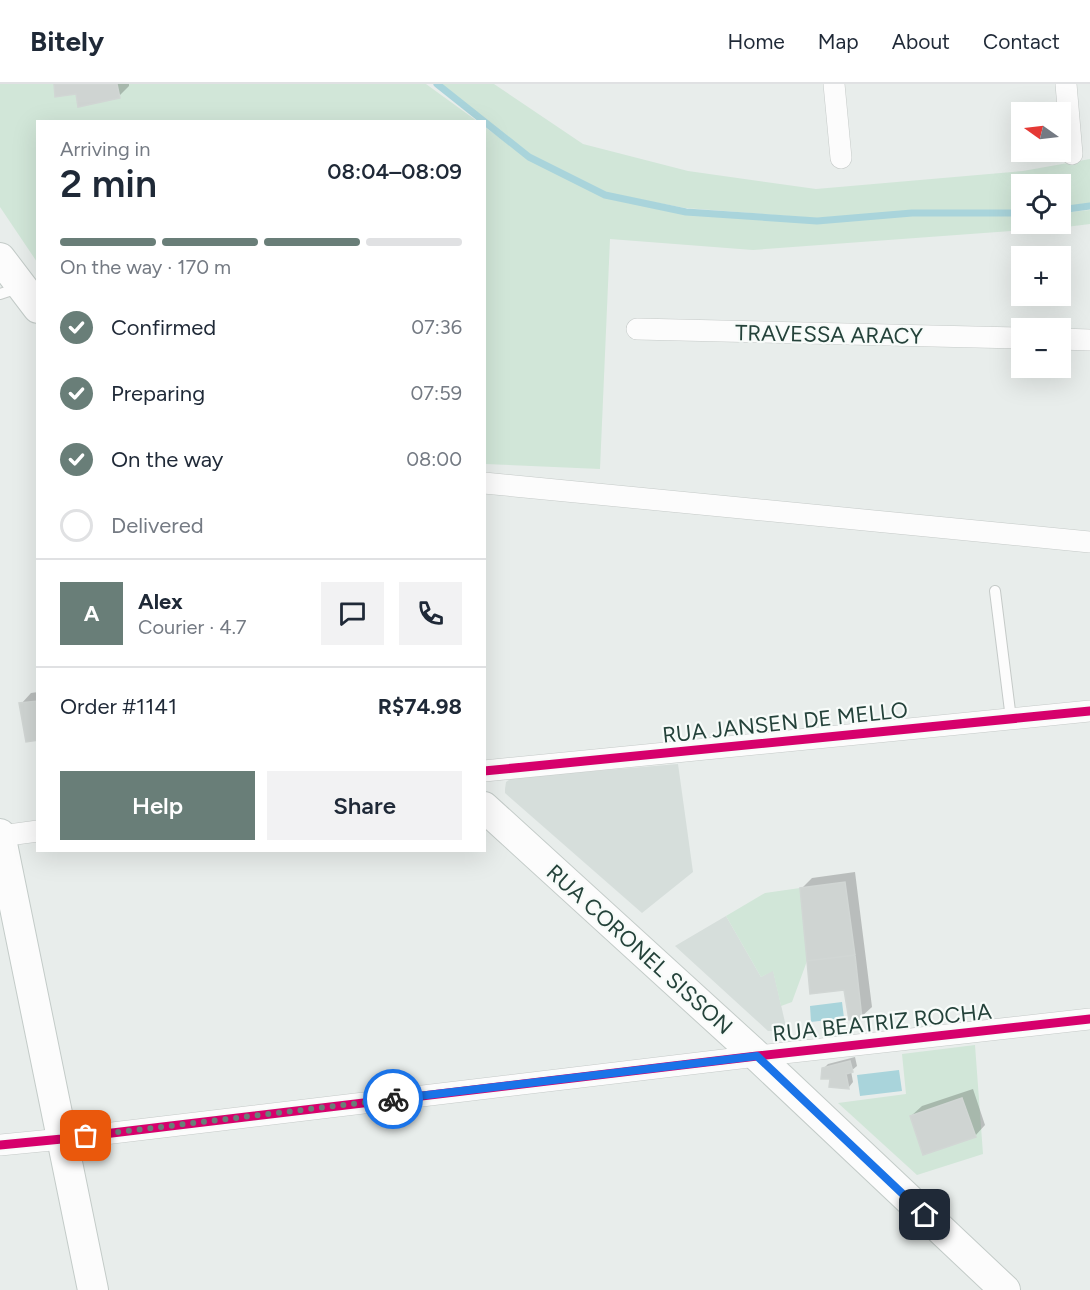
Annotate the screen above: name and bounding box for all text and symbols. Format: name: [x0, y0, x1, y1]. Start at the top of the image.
text: Bitely: [30, 24, 104, 58]
text: Home: [728, 29, 785, 54]
text: Map: [818, 29, 859, 54]
text: About: [892, 29, 950, 54]
text: Contact: [983, 29, 1060, 54]
north arrow: [1011, 102, 1071, 162]
map controls: [1011, 102, 1071, 378]
text: Arriving in: [60, 137, 150, 161]
text: 08:04–08:09: [327, 158, 462, 185]
text: 2 min: [60, 160, 157, 207]
button: locate: [1011, 174, 1071, 234]
button: +: [1011, 246, 1071, 306]
text: On the way · 170 m: [60, 255, 231, 279]
icon: check: [60, 311, 93, 344]
text: Confirmed: [111, 314, 216, 341]
text: 07:36: [411, 315, 462, 339]
button: −: [1011, 318, 1071, 378]
street label: TRAVESSA ARACY: [735, 319, 924, 350]
icon: check: [60, 377, 93, 410]
text: Preparing: [111, 380, 205, 407]
text: 07:59: [411, 381, 462, 405]
icon: check: [60, 443, 93, 476]
text: On the way: [111, 446, 223, 473]
text: 08:00: [406, 447, 462, 471]
text: Delivered: [111, 512, 204, 539]
button: chat: [321, 582, 384, 645]
button: phone: [399, 582, 462, 645]
text: Alex: [138, 588, 183, 615]
text: A: [84, 600, 99, 627]
text: Courier · 4.7: [138, 615, 247, 639]
text: Order #1141: [60, 693, 177, 720]
text: R$74.98: [378, 693, 462, 720]
street label: RUA JANSEN DE MELLO: [661, 696, 909, 749]
button: Help: [60, 771, 255, 840]
button: Share: [267, 771, 462, 840]
street label: RUA CORONEL SISSON: [541, 859, 738, 1040]
street label: RUA BEATRIZ ROCHA: [771, 998, 993, 1047]
courier: [363, 1069, 423, 1129]
icon: bike: [377, 1083, 410, 1116]
pin: [60, 1110, 111, 1161]
icon: bag: [69, 1119, 102, 1152]
pin: [899, 1189, 950, 1240]
icon: home: [908, 1198, 941, 1231]

